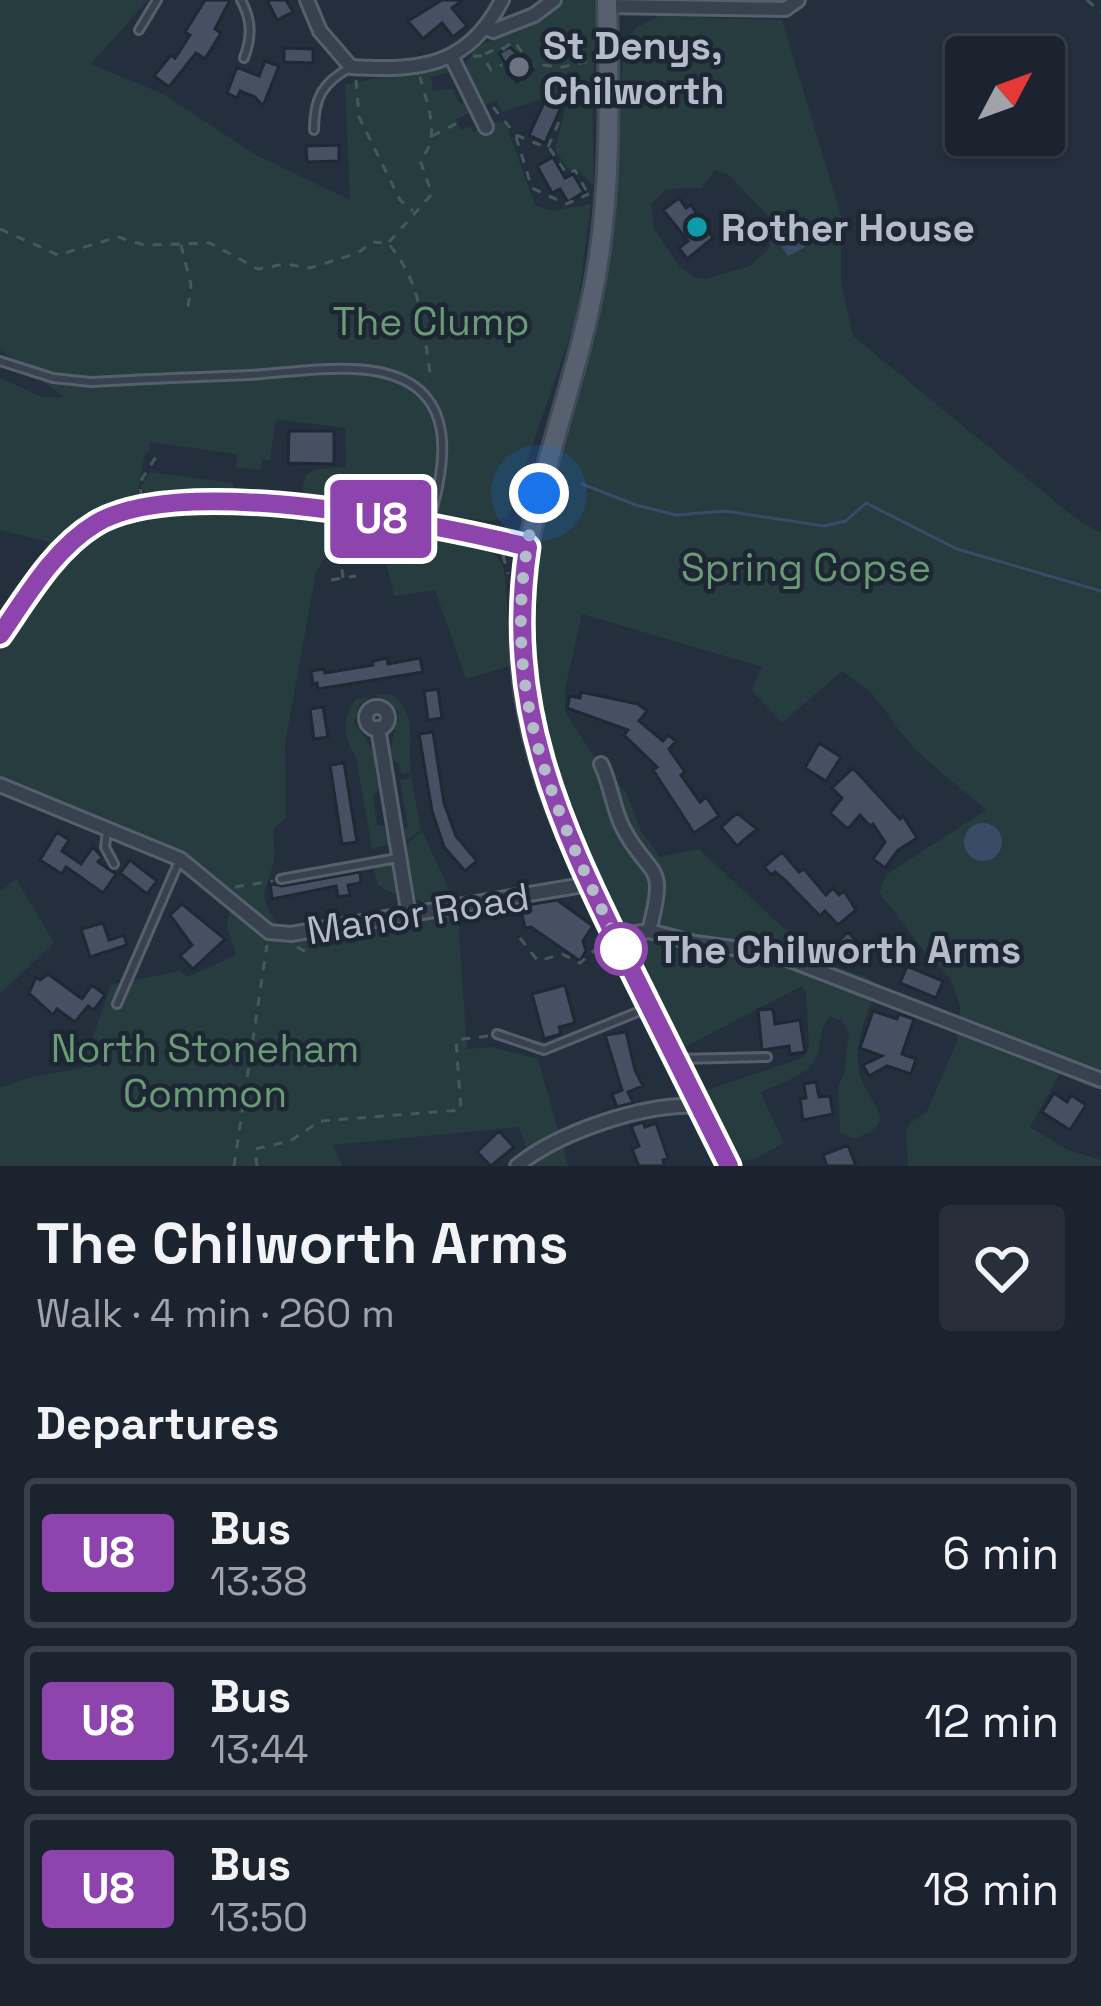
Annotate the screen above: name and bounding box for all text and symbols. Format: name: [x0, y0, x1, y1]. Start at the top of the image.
place label: St Denys, Chilworth: [543, 21, 725, 115]
north arrow: [945, 36, 1065, 156]
map controls: [945, 36, 1065, 156]
marker: St Denys, Chilworth: [506, 54, 532, 80]
place label: Rother House: [721, 203, 975, 252]
marker: Rother House: [684, 214, 710, 240]
park label: The Clump: [332, 297, 530, 346]
your location: [509, 463, 569, 523]
line badge: U8: [327, 480, 435, 558]
text: U8: [354, 492, 408, 545]
park label: Spring Copse: [681, 543, 931, 592]
street label: Manor Road: [303, 872, 533, 955]
marker: The Chilworth Arms: [596, 924, 646, 974]
place label: The Chilworth Arms: [657, 925, 1021, 974]
park label: North Stoneham Common: [51, 1024, 359, 1118]
button: heart: [939, 1205, 1065, 1331]
text: The Chilworth Arms: [36, 1207, 568, 1280]
text: Walk · 4 min · 260 m: [36, 1289, 395, 1338]
text: Departures: [36, 1395, 279, 1452]
text: Bus: [210, 1500, 291, 1557]
text: 6 min: [943, 1525, 1059, 1582]
text: U8: [81, 1526, 135, 1579]
text: 13:38: [210, 1557, 308, 1606]
text: Bus: [210, 1668, 291, 1725]
text: 12 min: [924, 1693, 1059, 1750]
text: U8: [81, 1694, 135, 1747]
text: 13:44: [210, 1725, 308, 1774]
text: Bus: [210, 1836, 291, 1893]
text: 18 min: [923, 1861, 1059, 1918]
text: U8: [81, 1862, 135, 1915]
text: 13:50: [210, 1893, 308, 1942]

